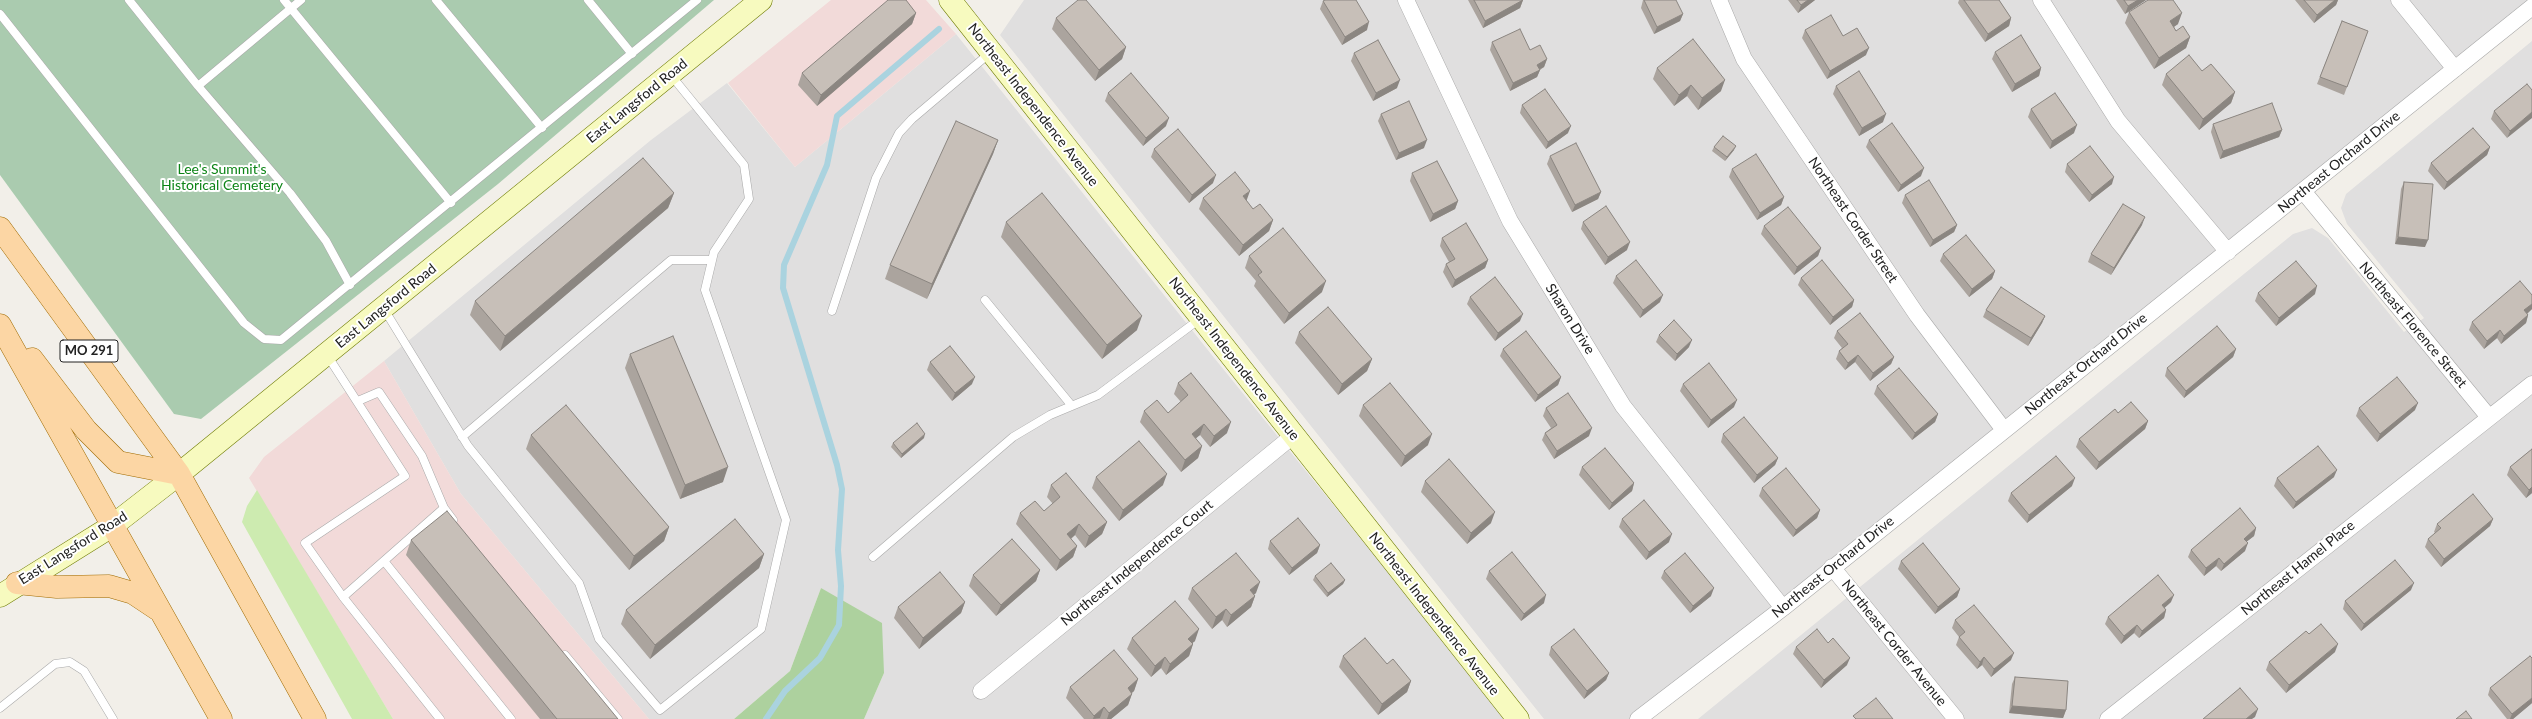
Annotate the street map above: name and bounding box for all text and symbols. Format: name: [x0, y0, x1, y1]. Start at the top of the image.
street label: Northeast Independence Avenue: [964, 20, 1102, 190]
street label: East Langsford Road: [583, 55, 691, 147]
street label: Northeast Orchard Drive: [2275, 108, 2403, 216]
street label: Northeast Corder Street: [1805, 154, 1901, 286]
park label: Lee's Summit's Historical Cemetery: [161, 161, 283, 194]
street label: Northeast Florence Street: [2356, 259, 2470, 391]
street label: East Langsford Road: [332, 260, 440, 352]
street label: Northeast Independence Avenue: [1165, 274, 1303, 444]
street label: Sharon Drive: [1542, 281, 1598, 357]
street label: Northeast Orchard Drive: [2022, 310, 2150, 418]
road number: MO 291: [60, 340, 118, 362]
street label: Northeast Independence Court: [1058, 496, 1216, 630]
street label: East Langsford Road: [16, 508, 130, 588]
street label: Northeast Orchard Drive: [1769, 513, 1897, 621]
street label: Northeast Hamel Place: [2238, 517, 2358, 619]
street label: Northeast Independence Avenue: [1365, 529, 1503, 699]
street label: Northeast Corder Avenue: [1838, 576, 1950, 710]

